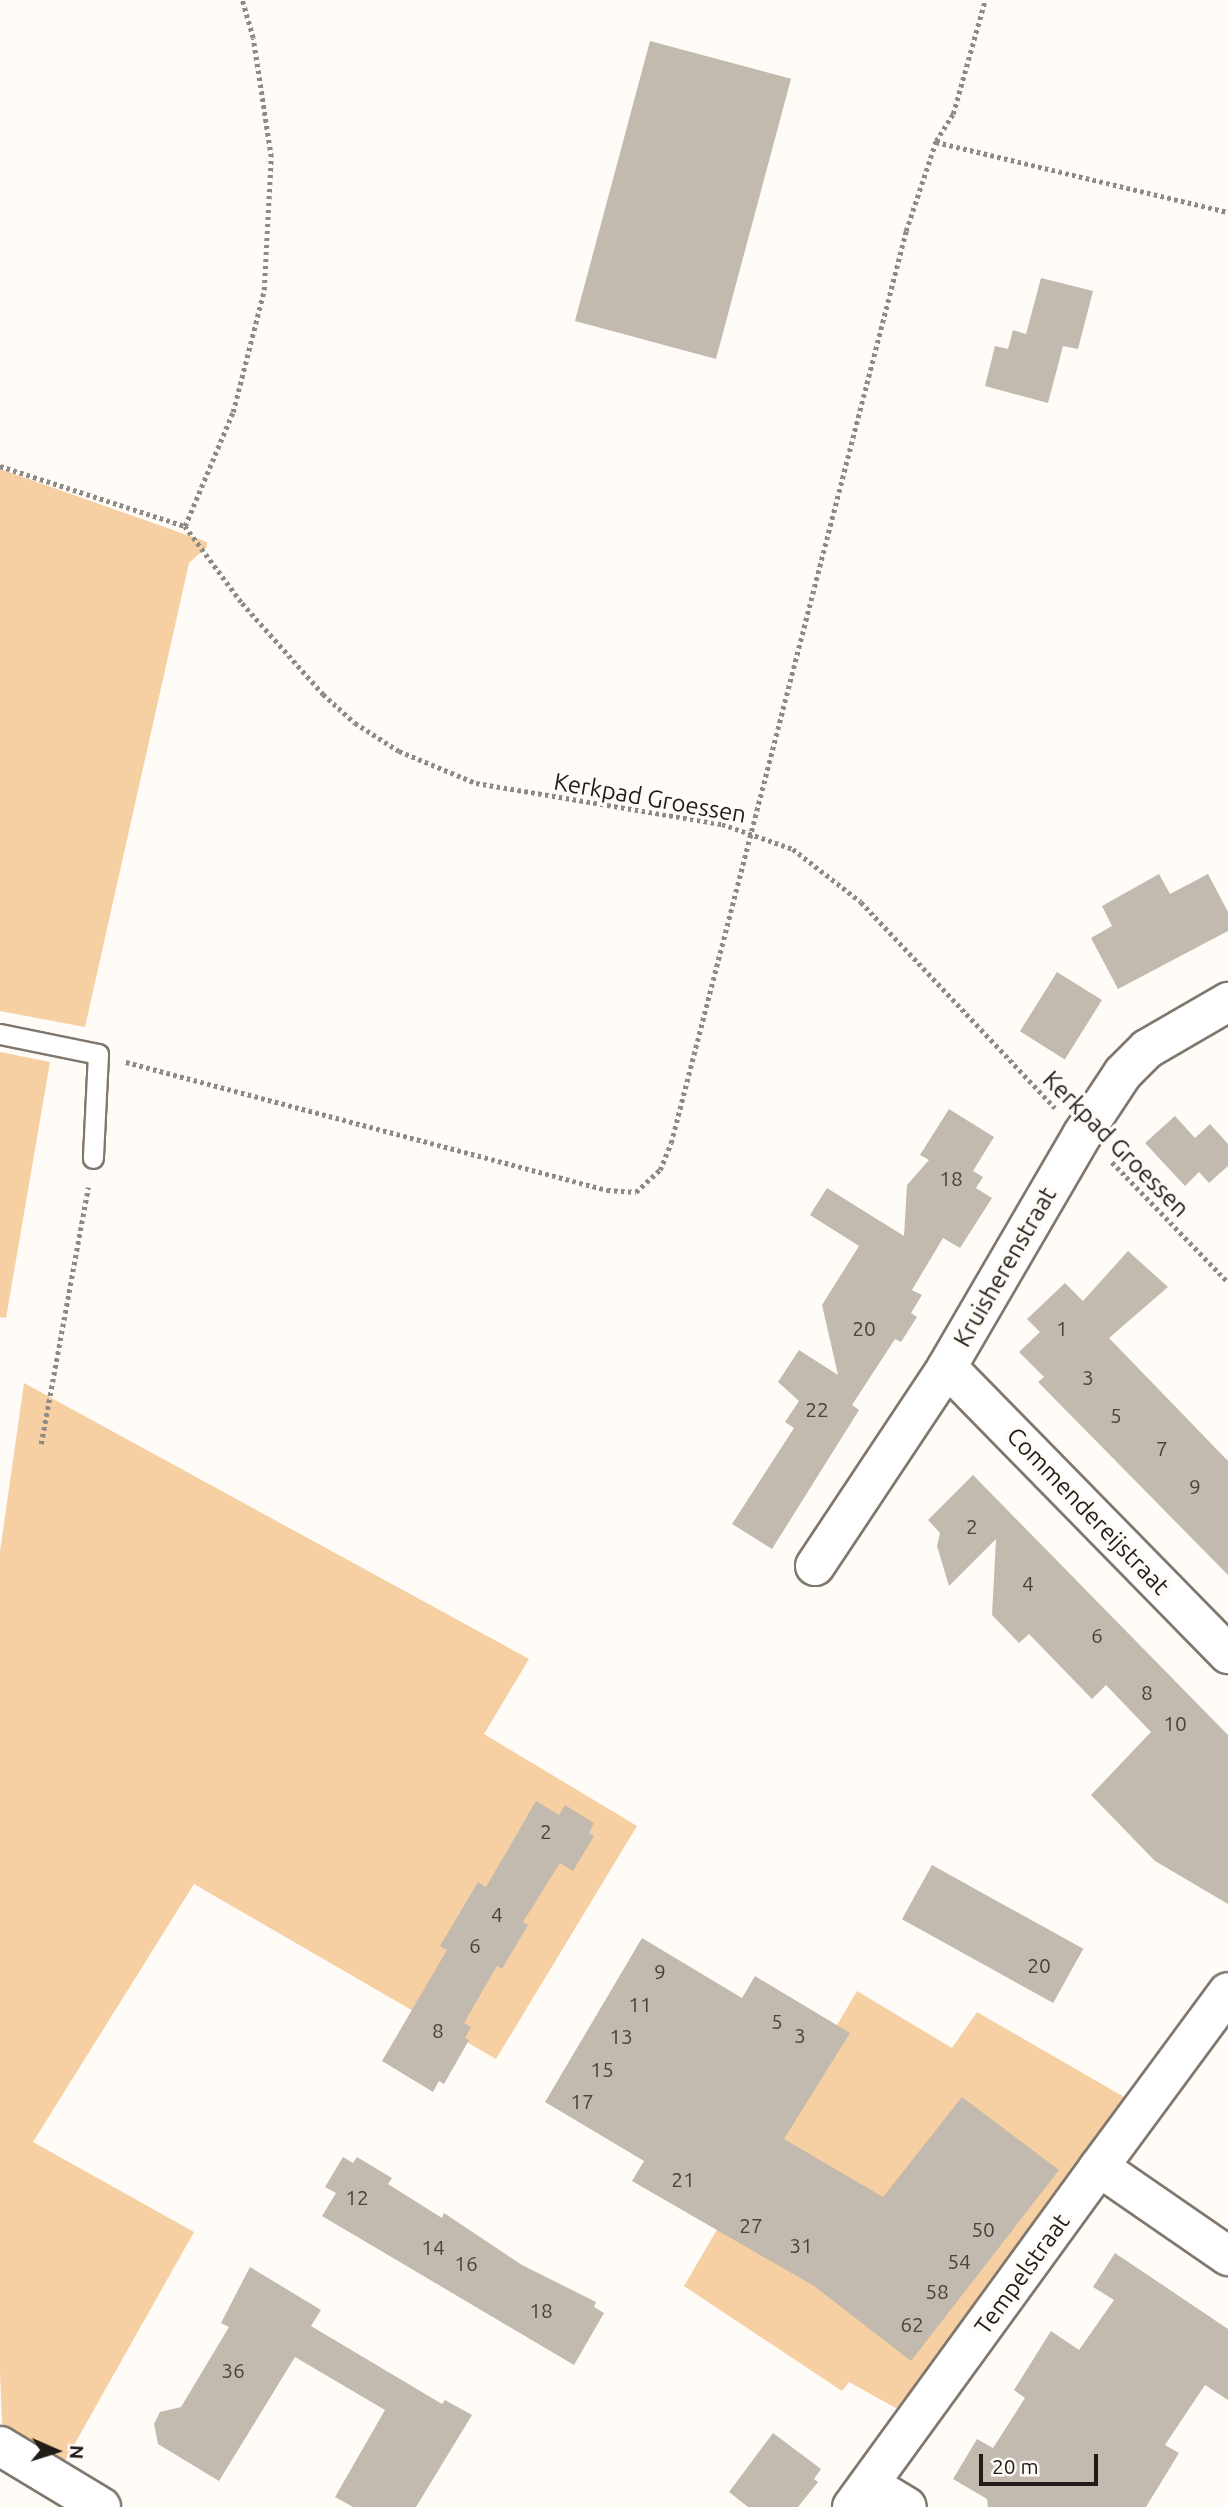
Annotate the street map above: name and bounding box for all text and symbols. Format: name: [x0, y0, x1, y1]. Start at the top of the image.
street label: Kerkpad Groessen: [552, 767, 748, 829]
street label: Kerkpad Groessen: [1037, 1065, 1195, 1223]
house number: 18: [939, 1165, 963, 1191]
street label: Kruisherenstraat: [948, 1182, 1062, 1352]
house number: 20: [852, 1315, 876, 1341]
house number: 1: [1056, 1315, 1068, 1341]
house number: 3: [1082, 1364, 1094, 1390]
house number: 22: [805, 1396, 829, 1422]
house number: 5: [1110, 1402, 1122, 1428]
street label: Commendereijstraat: [1001, 1421, 1175, 1601]
house number: 7: [1156, 1435, 1168, 1461]
house number: 9: [1189, 1473, 1201, 1499]
house number: 2: [966, 1513, 978, 1539]
house number: 4: [1022, 1570, 1034, 1596]
house number: 6: [1091, 1622, 1103, 1648]
house number: 8: [1141, 1679, 1153, 1705]
house number: 10: [1163, 1710, 1187, 1736]
house number: 2: [540, 1818, 552, 1844]
house number: 4: [491, 1901, 503, 1927]
house number: 6: [469, 1932, 481, 1958]
house number: 20: [1027, 1952, 1051, 1978]
house number: 9: [654, 1958, 666, 1984]
house number: 11: [628, 1991, 652, 2017]
house number: 5: [771, 2008, 783, 2034]
house number: 8: [432, 2017, 444, 2043]
house number: 3: [794, 2022, 806, 2048]
house number: 13: [609, 2023, 633, 2049]
house number: 15: [590, 2056, 614, 2082]
house number: 17: [570, 2088, 594, 2114]
house number: 21: [671, 2166, 695, 2192]
house number: 12: [345, 2184, 369, 2210]
street label: Tempelstraat: [968, 2208, 1076, 2340]
house number: 27: [739, 2212, 763, 2238]
house number: 50: [971, 2216, 995, 2242]
house number: 31: [789, 2232, 813, 2258]
house number: 14: [421, 2234, 445, 2260]
house number: 54: [947, 2248, 971, 2274]
house number: 16: [454, 2250, 478, 2276]
house number: 58: [925, 2278, 949, 2304]
house number: 18: [529, 2297, 553, 2323]
house number: 62: [900, 2311, 924, 2337]
house number: 36: [221, 2357, 245, 2383]
north arrow: [21, 2416, 91, 2486]
scale bar: [983, 2440, 1102, 2484]
text: N: [66, 2444, 88, 2460]
text: 20 m: [992, 2454, 1039, 2478]

